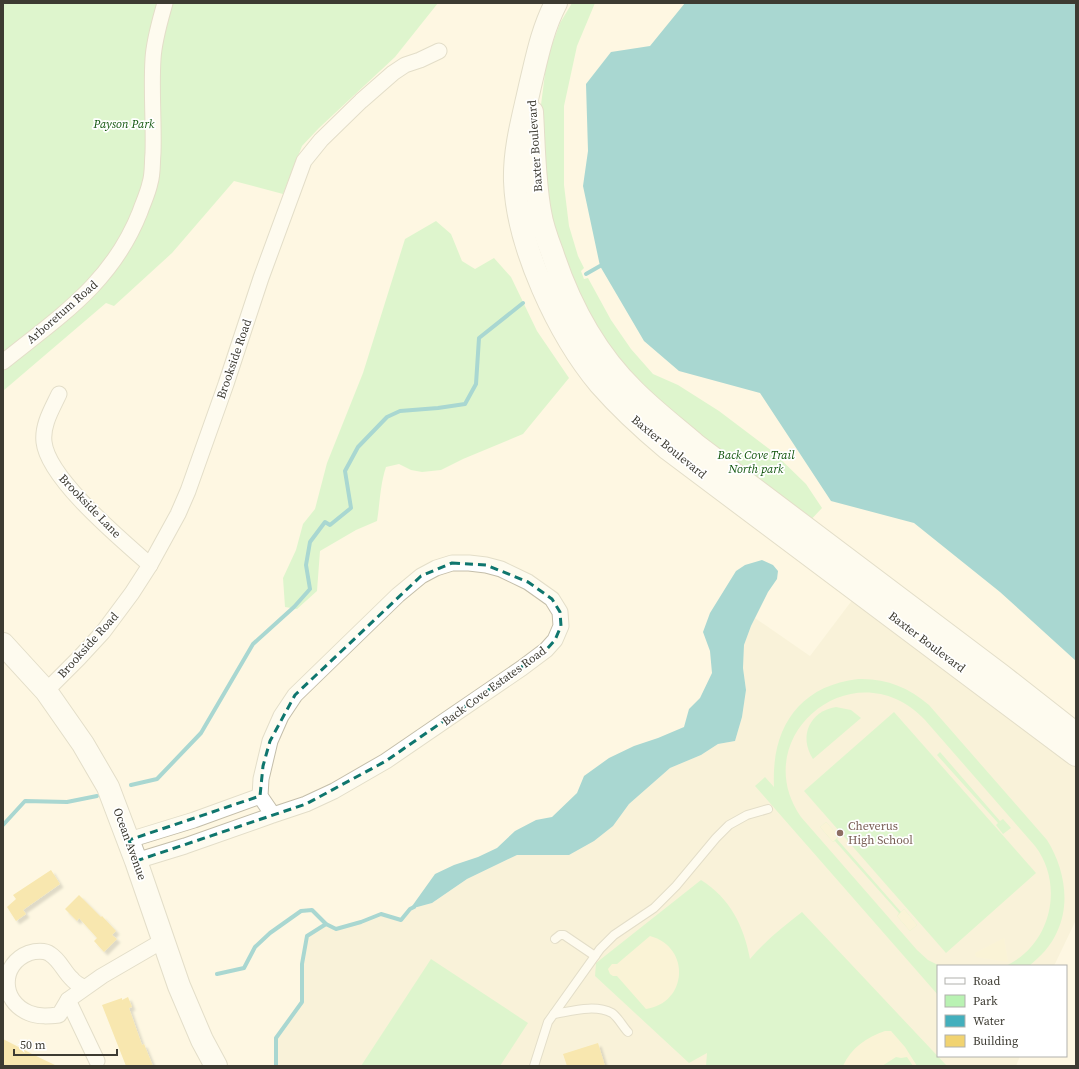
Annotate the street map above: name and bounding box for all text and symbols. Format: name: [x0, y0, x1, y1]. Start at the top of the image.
street label: Baxter Boulevard: [524, 99, 546, 193]
park label: Payson Park: [93, 116, 155, 132]
street label: Arboretum Road: [23, 277, 101, 347]
street label: Brookside Road: [213, 317, 255, 401]
street label: Baxter Boulevard: [628, 412, 710, 482]
park label: Back Cove Trail North park: [716, 447, 795, 477]
street label: Brookside Lane: [55, 471, 125, 541]
street label: Brookside Road: [54, 608, 122, 681]
street label: Baxter Boulevard: [885, 608, 969, 676]
street label: Back Cove Estates Road: [439, 643, 550, 729]
street label: Ocean Avenue: [110, 806, 150, 882]
place label: Cheverus High School: [848, 818, 913, 848]
marker: Cheverus High School: [835, 828, 845, 838]
legend: [937, 965, 1067, 1057]
text: Road: [973, 973, 1000, 989]
text: Park: [973, 993, 998, 1009]
text: Water: [973, 1013, 1005, 1029]
scale bar: [14, 1031, 117, 1057]
text: Building: [973, 1033, 1018, 1049]
text: 50 m: [20, 1037, 46, 1053]

